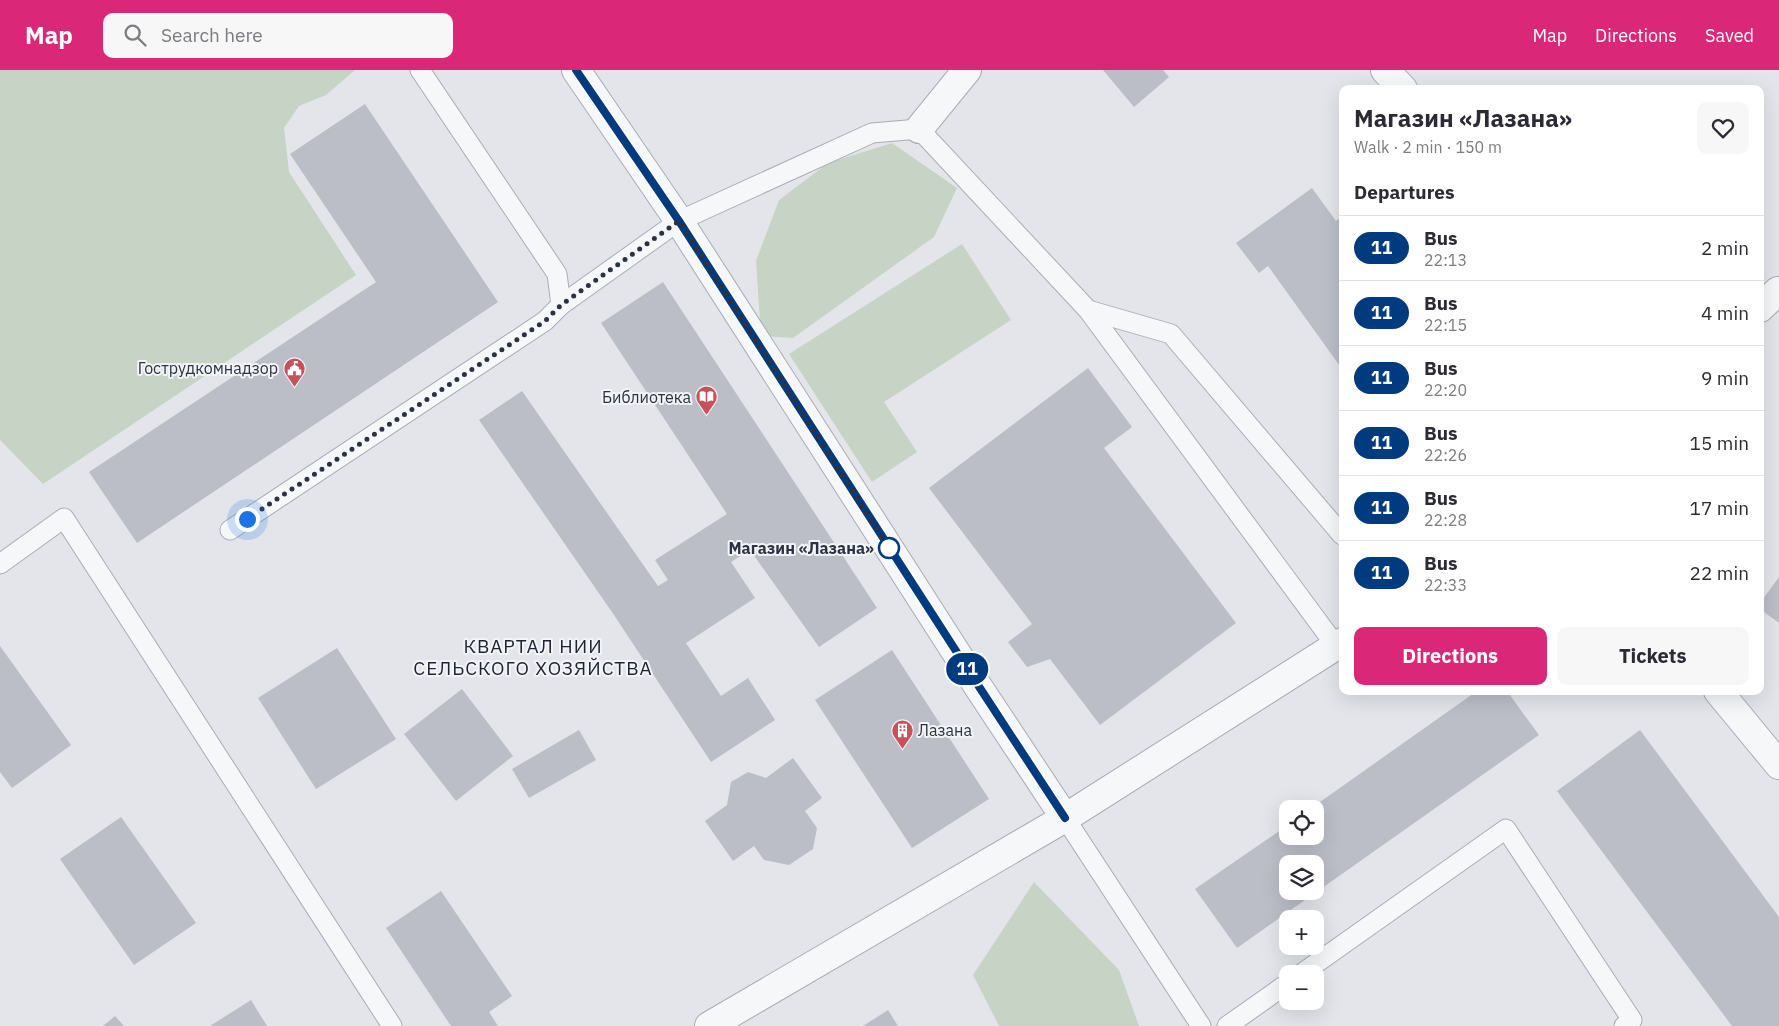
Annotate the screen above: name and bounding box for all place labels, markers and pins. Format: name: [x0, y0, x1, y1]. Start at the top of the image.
public building icon: Гострудкомнадзор: [282, 356, 306, 387]
place label: Гострудкомнадзор: [138, 358, 278, 378]
library icon: Библиотека: [695, 385, 719, 416]
place label: Библиотека: [602, 387, 691, 407]
marker: Магазин «Лазана»: [878, 537, 900, 559]
place label: Магазин «Лазана»: [729, 538, 874, 558]
building icon: Лазана: [890, 718, 914, 749]
place label: Лазана: [918, 720, 972, 740]

